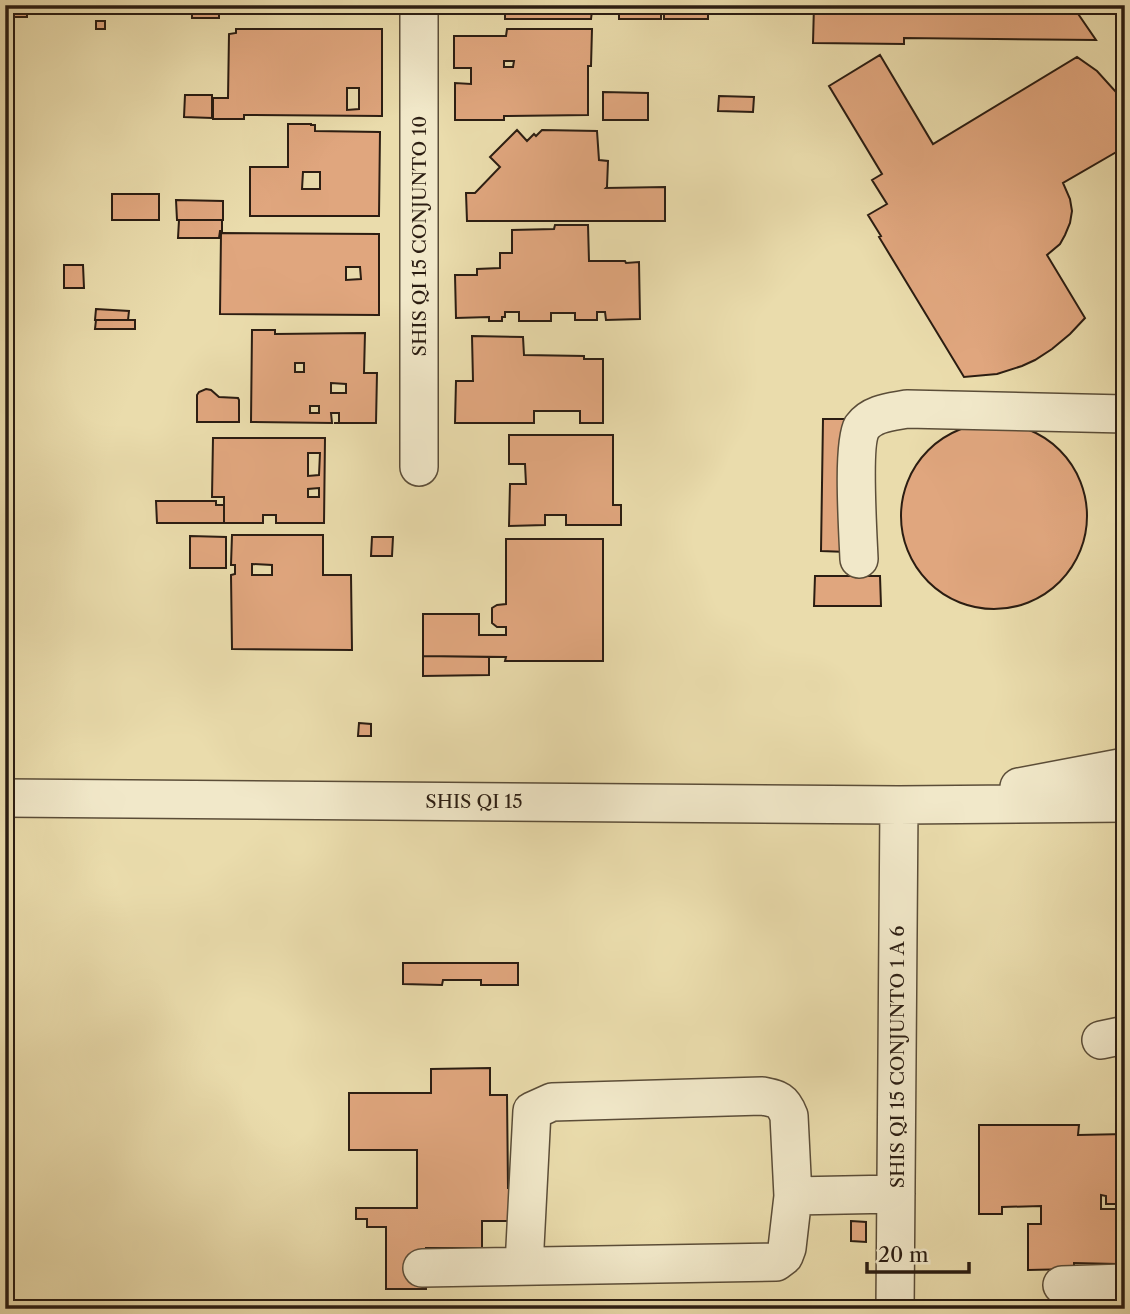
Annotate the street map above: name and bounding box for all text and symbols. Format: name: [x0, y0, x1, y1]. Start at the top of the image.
street label: SHIS QI 15 CONJUNTO 10: [408, 116, 431, 356]
street label: SHIS QI 15: [425, 790, 523, 813]
street label: SHIS QI 15 CONJUNTO 1 A 6: [886, 926, 909, 1188]
scale bar: [867, 1230, 969, 1274]
text: 20 m: [878, 1242, 929, 1267]

